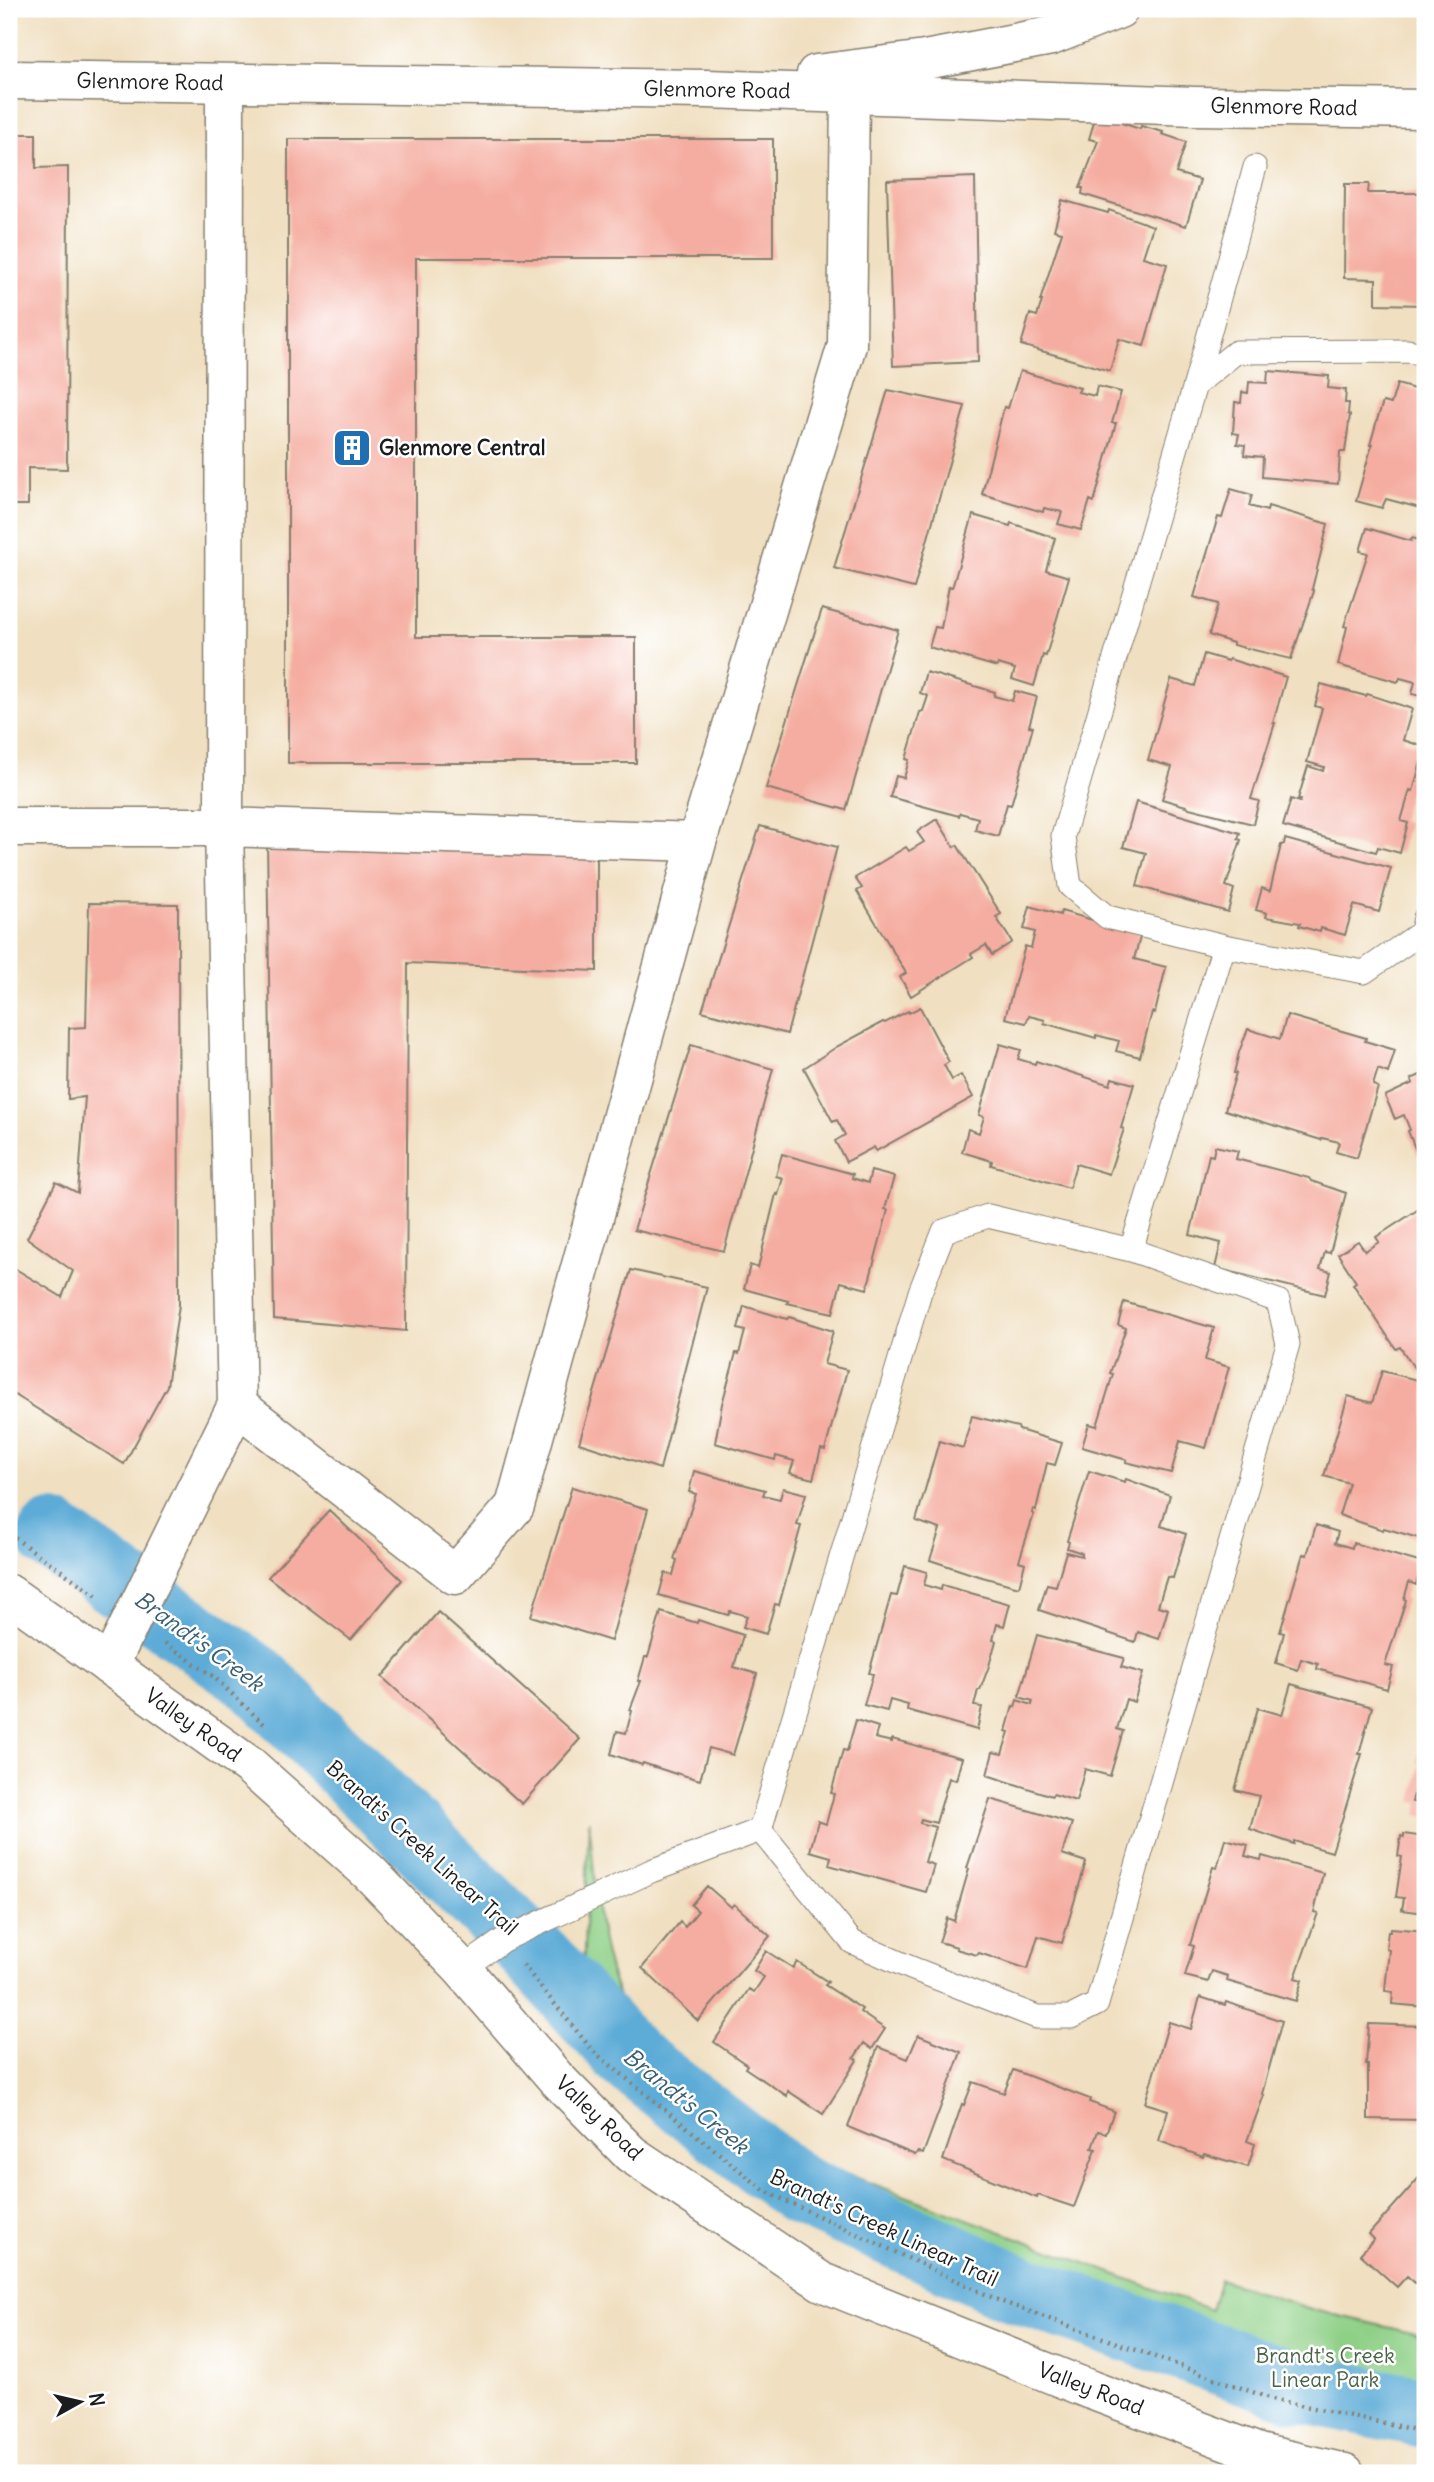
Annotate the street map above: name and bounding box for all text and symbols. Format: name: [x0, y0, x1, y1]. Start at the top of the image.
street label: Glenmore Road: [76, 67, 224, 96]
street label: Glenmore Road: [643, 75, 791, 104]
street label: Glenmore Road: [1210, 92, 1358, 121]
building icon: Glenmore Central: [331, 427, 373, 469]
place label: Glenmore Central: [379, 434, 546, 461]
water label: Brandt's Creek: [129, 1584, 271, 1698]
street label: Valley Road: [140, 1682, 247, 1768]
street label: Brandt's Creek Linear Trail: [321, 1754, 524, 1941]
water label: Brandt's Creek: [618, 2041, 756, 2161]
street label: Valley Road: [550, 2069, 649, 2166]
street label: Brandt's Creek Linear Trail: [766, 2163, 1003, 2292]
park label: Brandt's Creek Linear Park: [1255, 2342, 1395, 2393]
street label: Valley Road: [1034, 2356, 1148, 2421]
north arrow: [46, 2366, 116, 2436]
text: N: [84, 2391, 110, 2408]

